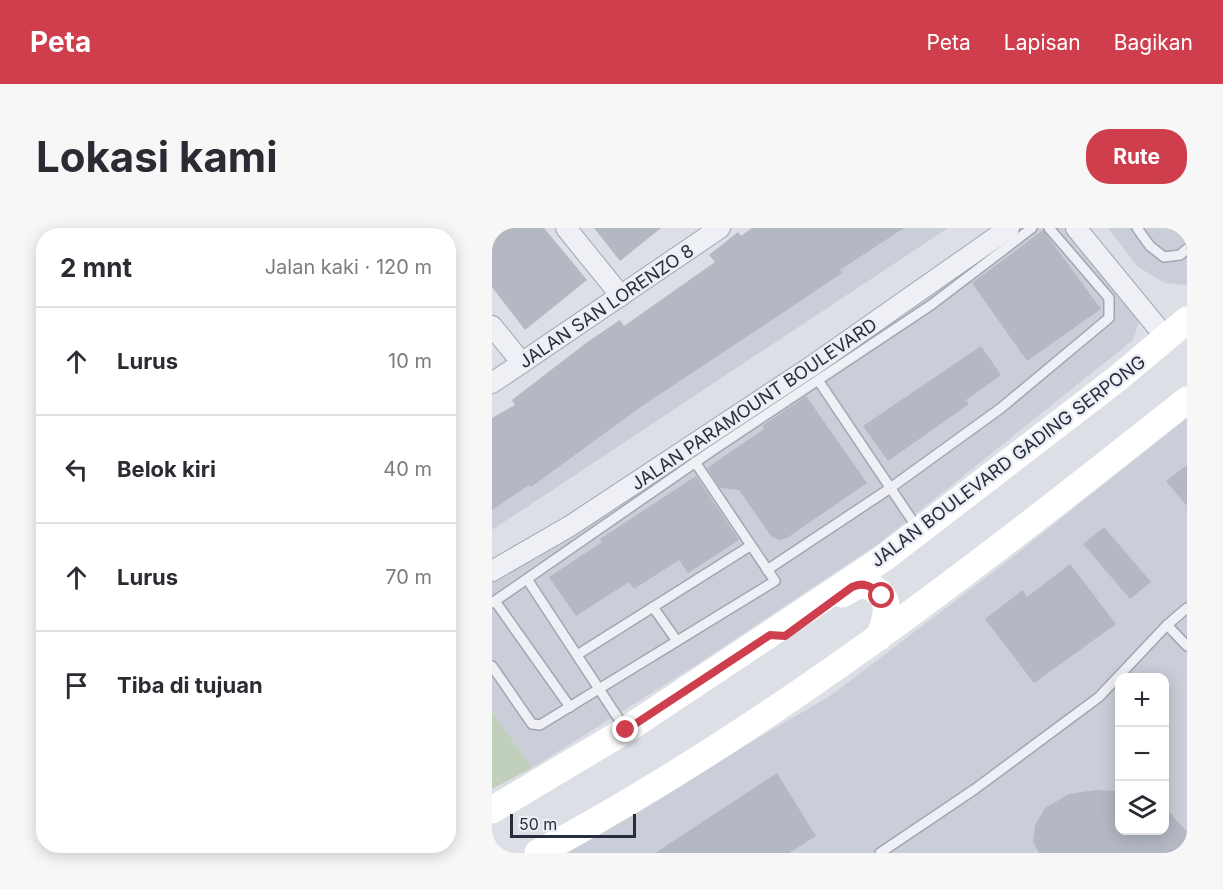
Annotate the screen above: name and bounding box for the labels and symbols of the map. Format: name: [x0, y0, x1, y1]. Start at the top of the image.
street label: JALAN SAN LORENZO 8: [515, 240, 697, 372]
street label: JALAN PARAMOUNT BOULEVARD: [627, 314, 881, 494]
street label: JALAN BOULEVARD GADING SERPONG: [867, 351, 1149, 571]
route start: [868, 582, 894, 608]
route end: [612, 716, 638, 742]
scale bar: [510, 811, 636, 838]

